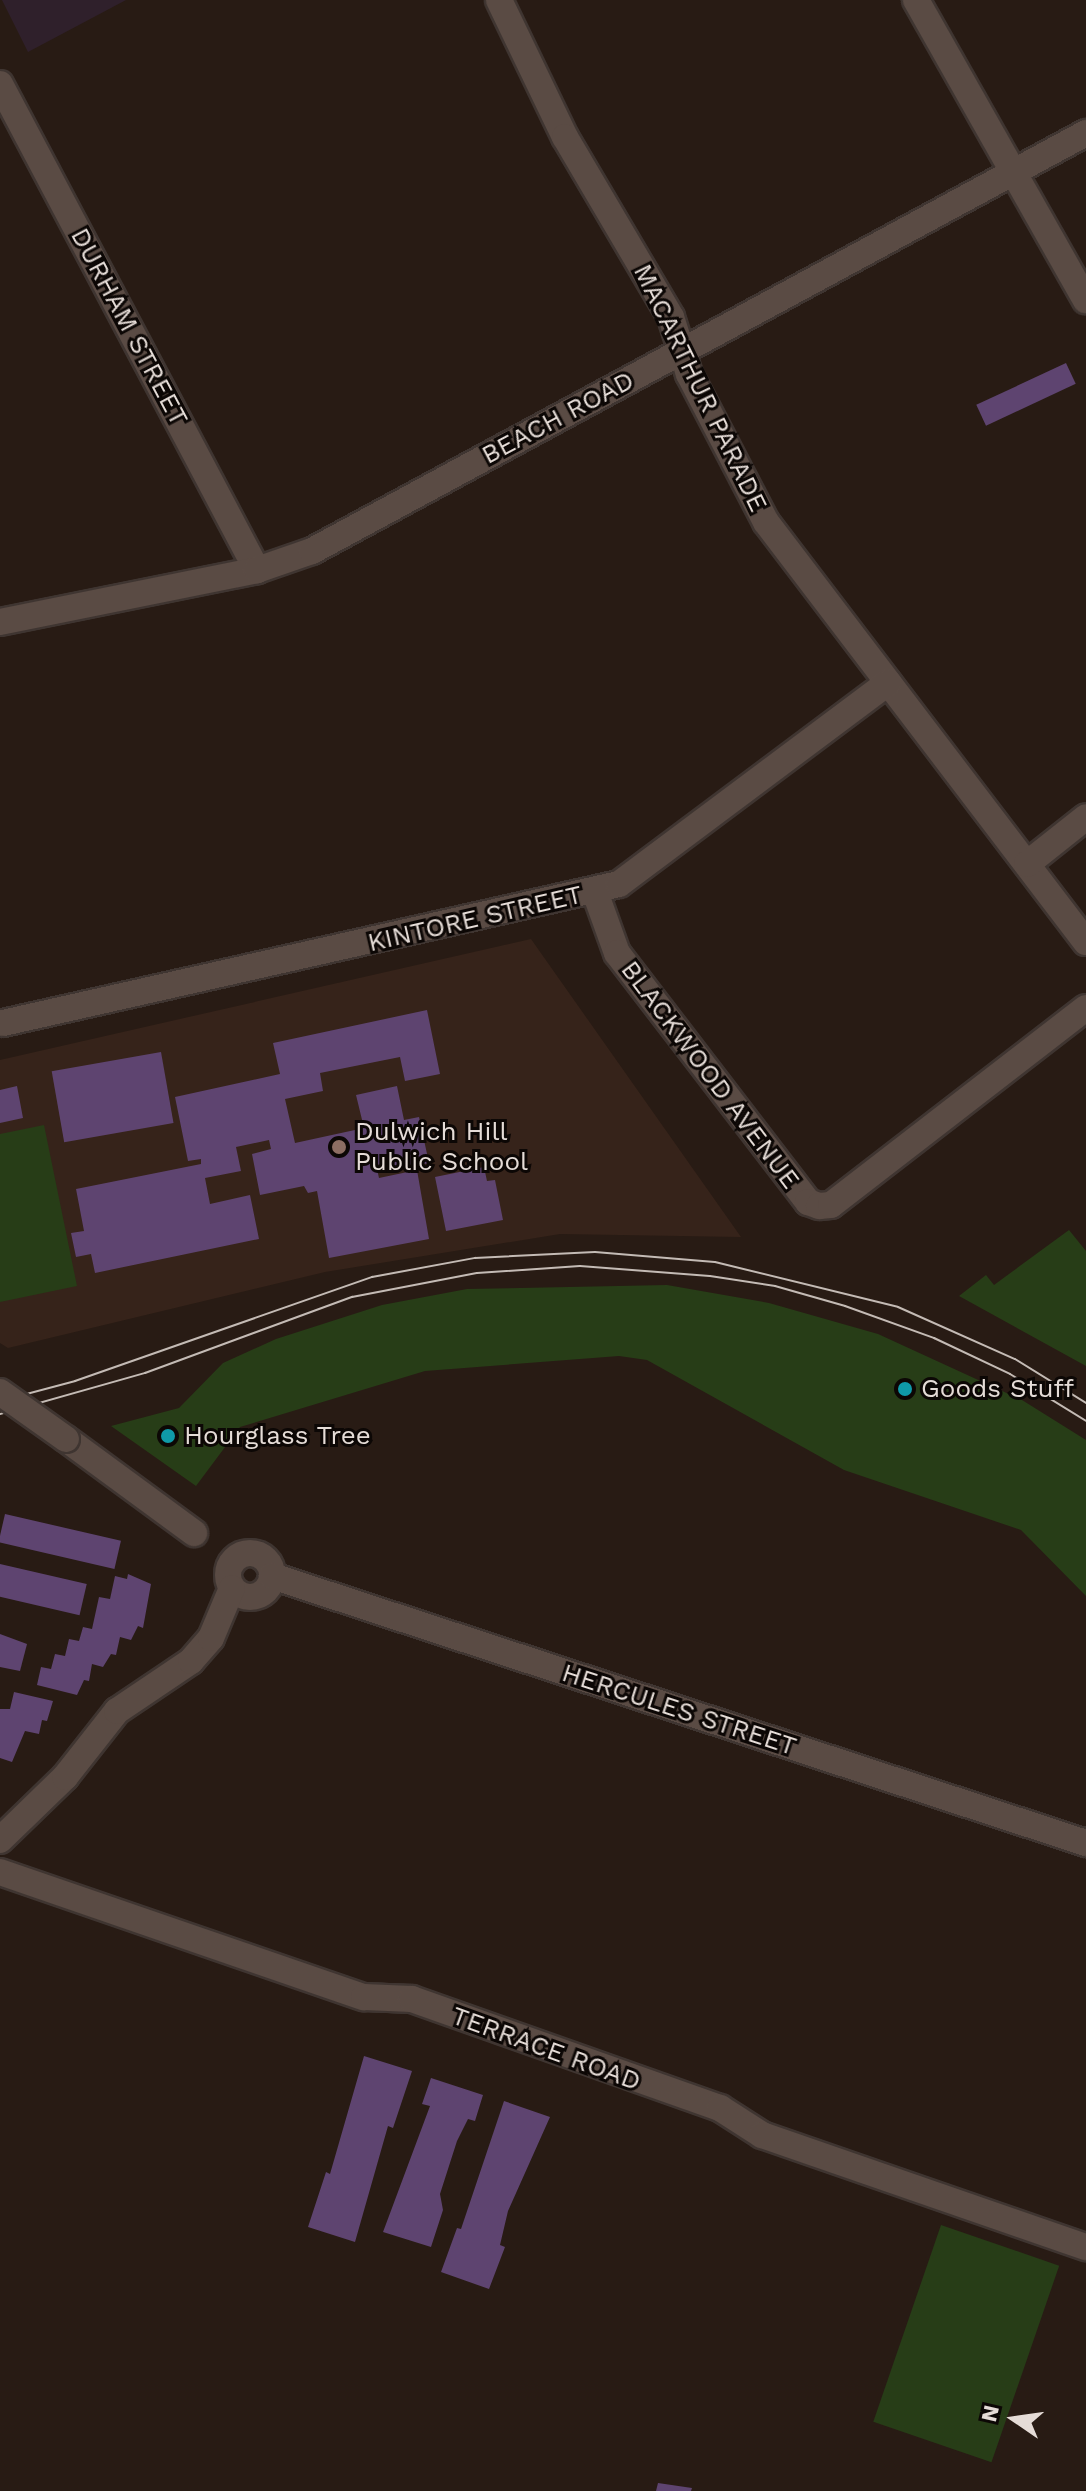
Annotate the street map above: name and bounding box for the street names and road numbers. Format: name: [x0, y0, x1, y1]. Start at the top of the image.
street label: DURHAM STREET: [64, 223, 194, 431]
street label: MACARTHUR PARADE: [626, 259, 774, 517]
street label: BEACH ROAD: [477, 365, 639, 471]
street label: KINTORE STREET: [365, 879, 585, 959]
street label: BLACKWOOD AVENUE: [614, 954, 806, 1196]
street label: HERCULES STREET: [558, 1657, 800, 1763]
street label: TERRACE ROAD: [447, 2000, 645, 2098]

